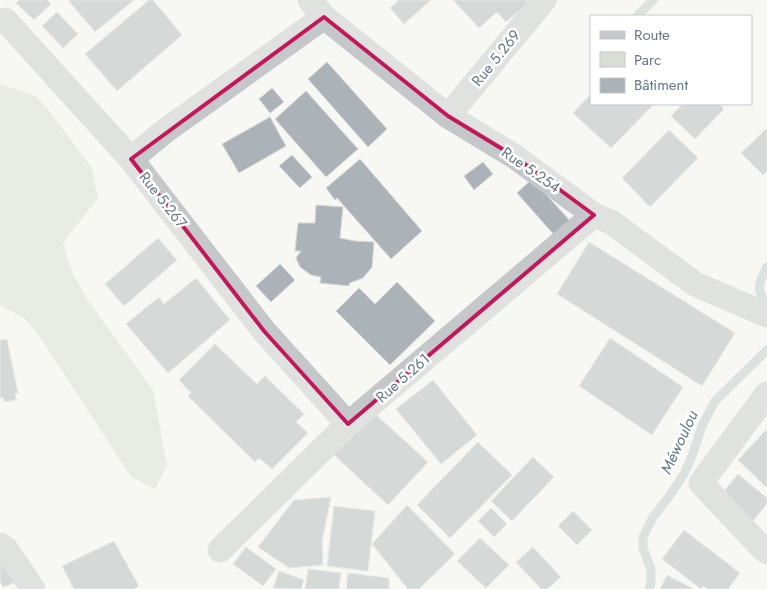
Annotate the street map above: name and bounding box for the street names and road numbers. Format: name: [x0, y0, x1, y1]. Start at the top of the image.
street label: Rue 5.269: [466, 25, 526, 91]
street label: Rue 5.254: [497, 142, 565, 198]
street label: Rue 5.267: [134, 167, 192, 233]
street label: Rue 5.261: [371, 348, 435, 408]

